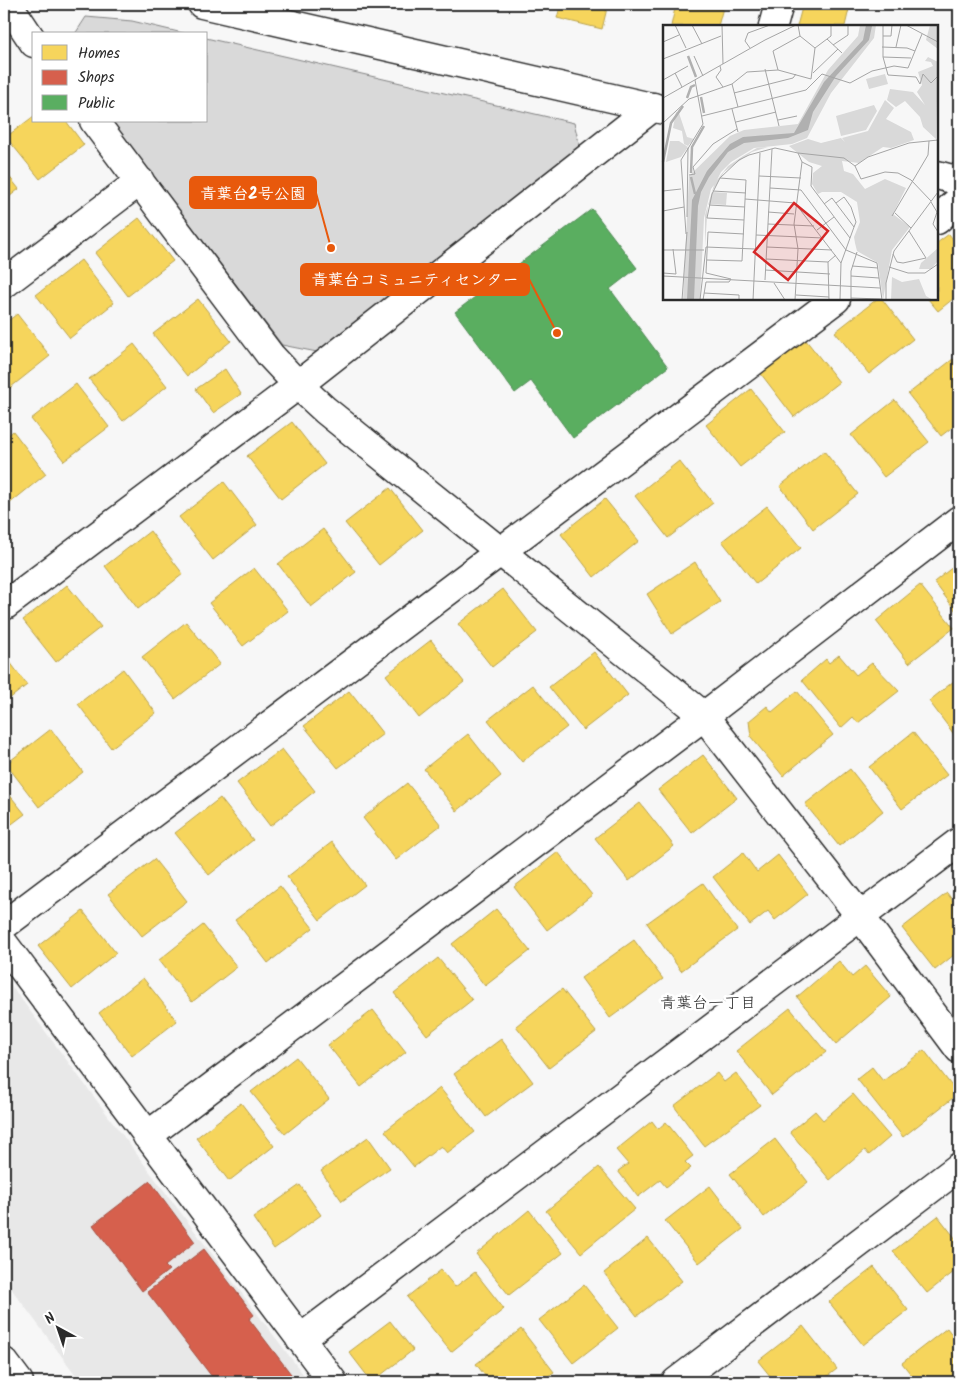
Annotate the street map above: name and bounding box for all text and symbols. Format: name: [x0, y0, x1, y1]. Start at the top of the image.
inset map: [663, 25, 938, 300]
legend: [32, 32, 208, 122]
text: Homes: [78, 42, 121, 66]
text: Shops: [78, 66, 115, 90]
text: Public: [78, 92, 115, 116]
callout: 青葉台2号公園: [190, 177, 316, 208]
text: 青葉台2号公園: [200, 182, 306, 207]
callout: 青葉台コミュニティセンター: [301, 264, 529, 295]
text: 青葉台コミュニティセンター: [311, 268, 519, 293]
district label: 青葉台一丁目: [660, 991, 756, 1016]
north arrow: [32, 1304, 82, 1354]
text: N: [40, 1307, 61, 1330]

